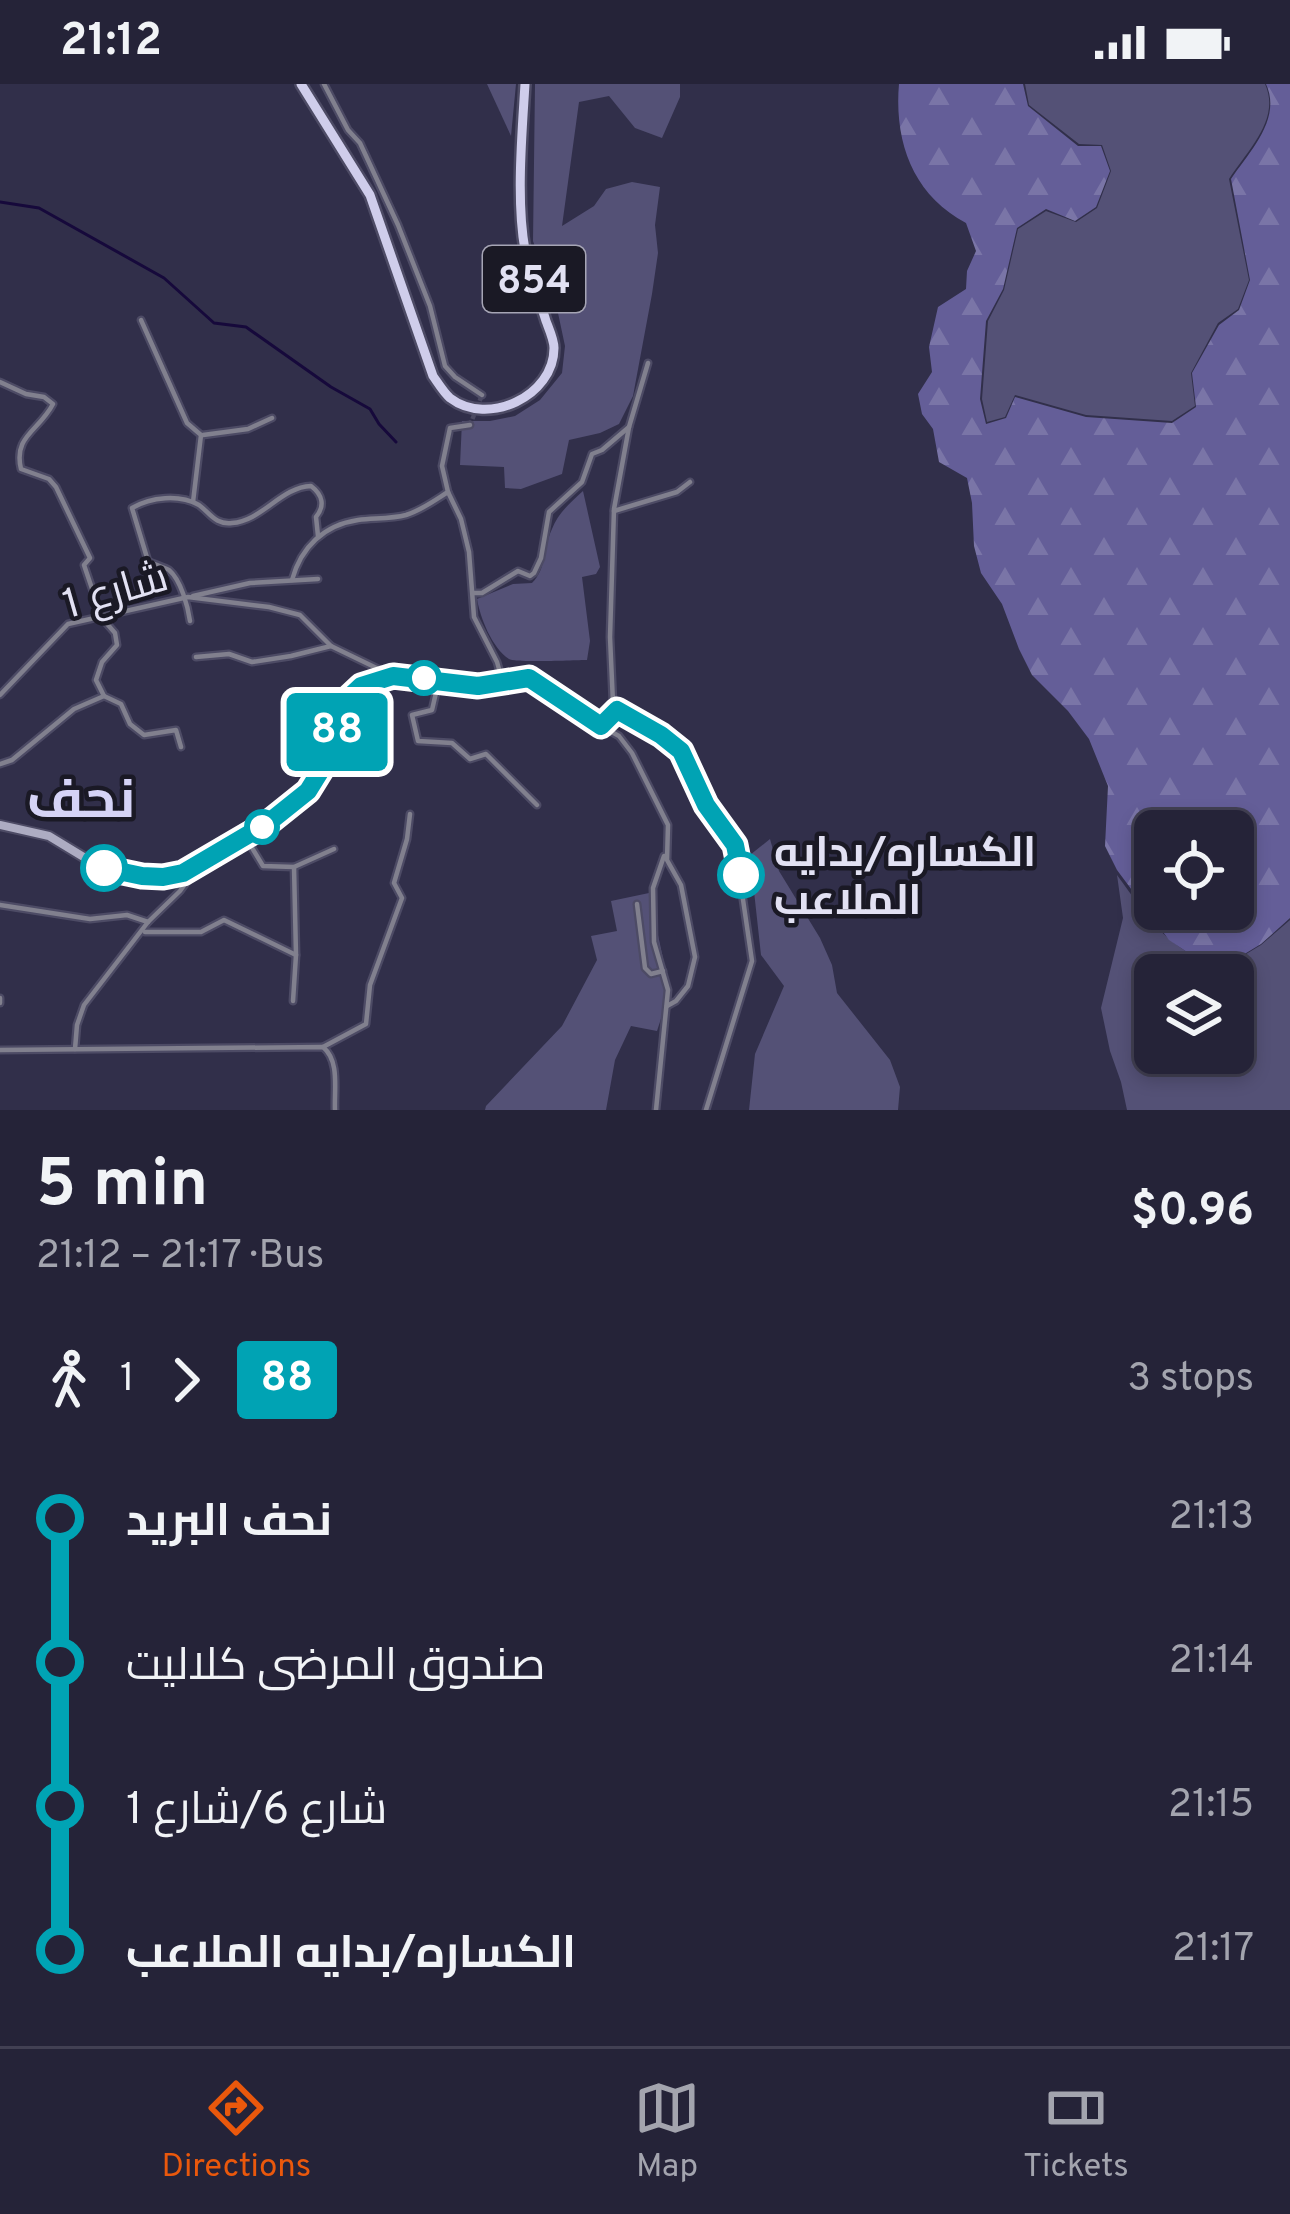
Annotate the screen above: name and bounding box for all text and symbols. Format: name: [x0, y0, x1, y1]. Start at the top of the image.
text: 21:12: [60, 14, 162, 71]
road number: 854: [483, 246, 585, 312]
street label: شارع 1: [58, 553, 175, 634]
unlabelled marker: [408, 662, 440, 694]
line badge: 88: [283, 693, 391, 771]
text: 88: [311, 705, 363, 758]
district label: نحف: [27, 769, 135, 838]
map controls: [1134, 810, 1254, 1074]
button: locate: [1134, 810, 1254, 930]
unlabelled marker: [246, 811, 278, 843]
place label: الكساره/بدايه الملاعب: [774, 829, 1036, 930]
unlabelled marker: [82, 846, 126, 890]
marker: الكساره/بدايه الملاعب: [719, 853, 763, 897]
button: layers: [1134, 954, 1254, 1074]
text: 5 min: [36, 1146, 208, 1229]
text: $0.96: [1131, 1184, 1254, 1241]
text: 21:12 – 21:17 · Bus: [36, 1233, 324, 1282]
icon: walk: [36, 1347, 102, 1413]
icon: forward: [153, 1347, 219, 1413]
text: 88: [261, 1353, 313, 1406]
text: 1: [120, 1356, 135, 1405]
text: 3 stops: [1128, 1356, 1254, 1405]
text: 21:13: [1169, 1494, 1254, 1543]
text: نحف البريد: [126, 1495, 332, 1552]
text: 21:14: [1169, 1638, 1254, 1687]
text: صندوق المرضى كلاليت: [126, 1639, 545, 1696]
text: 21:15: [1168, 1782, 1254, 1831]
text: شارع 6/شارع 1: [126, 1783, 387, 1840]
text: 21:17: [1172, 1926, 1254, 1975]
text: الكساره/بدايه الملاعب: [126, 1927, 576, 1984]
tab: Directions: [161, 2075, 311, 2189]
tab: Map: [634, 2075, 700, 2189]
tab: Tickets: [1023, 2075, 1129, 2189]

